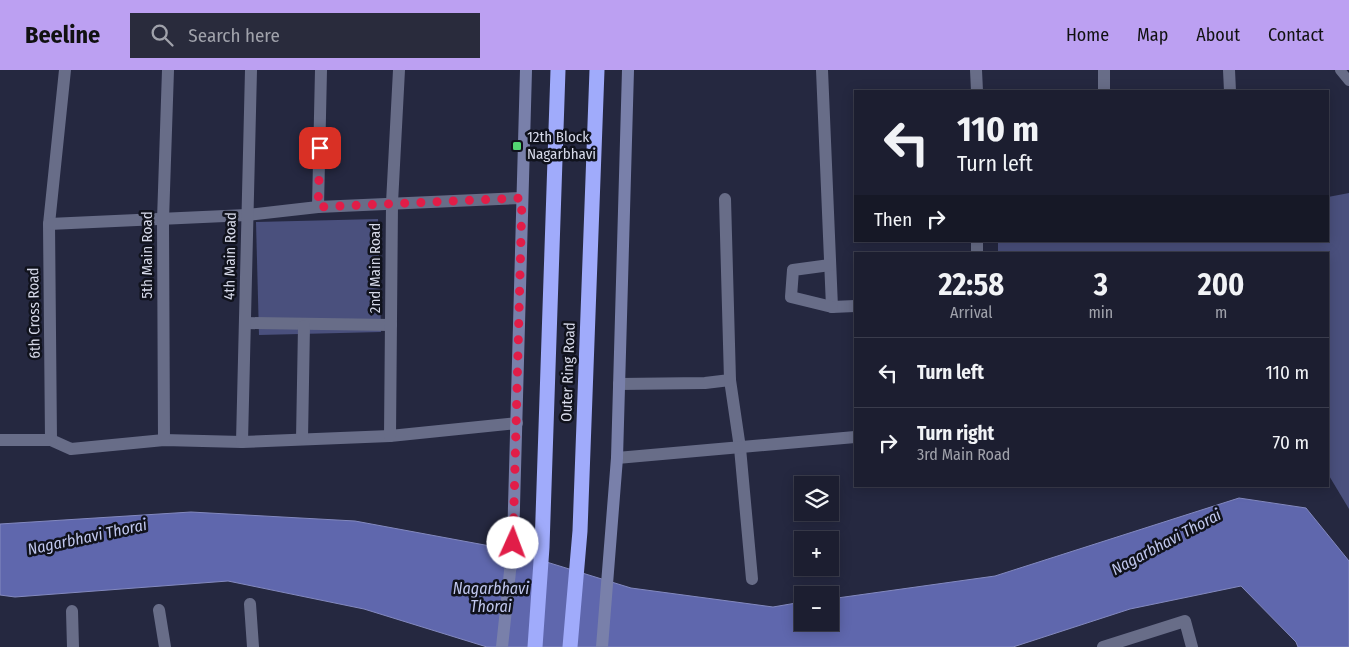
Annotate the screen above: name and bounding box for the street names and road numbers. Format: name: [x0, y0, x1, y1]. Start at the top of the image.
street label: 5th Main Road: [138, 211, 156, 299]
street label: 4th Main Road: [220, 212, 240, 300]
street label: 2nd Main Road: [366, 223, 384, 313]
street label: 6th Cross Road: [24, 267, 44, 359]
street label: Outer Ring Road: [557, 322, 579, 422]

